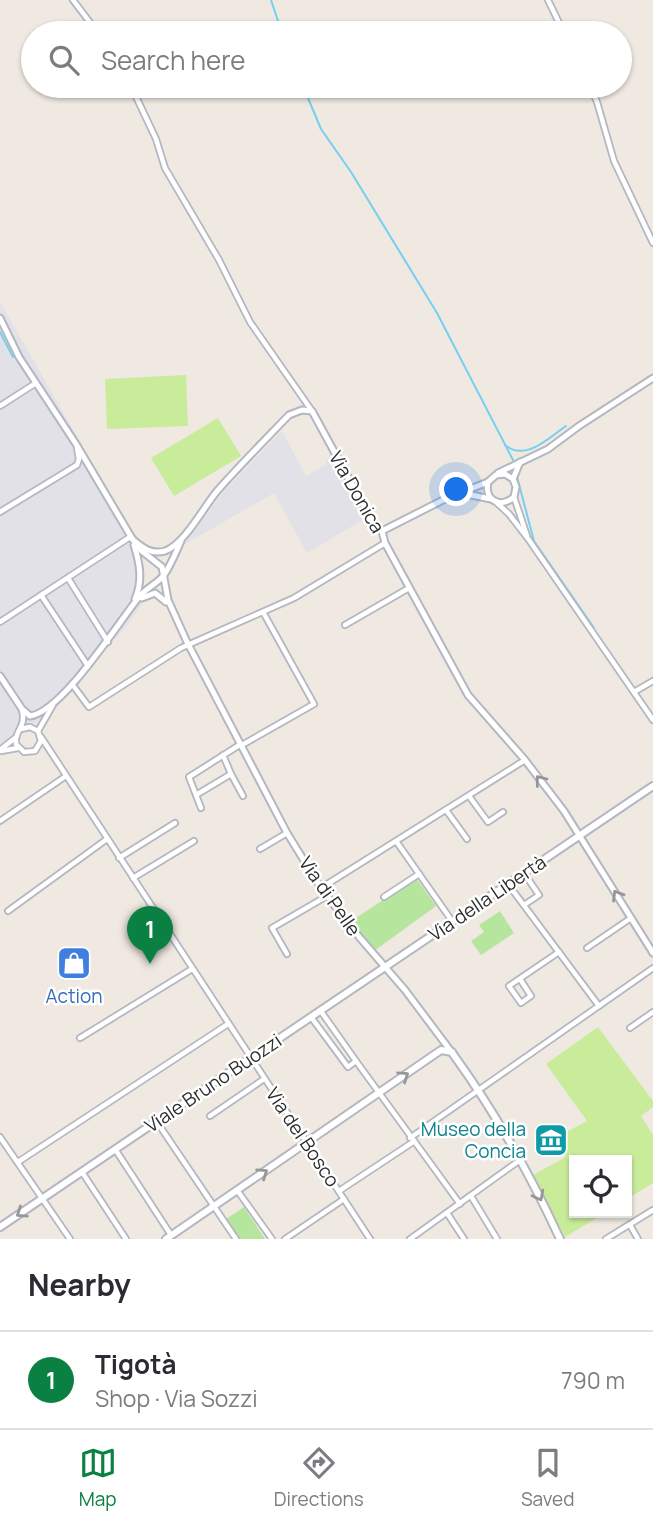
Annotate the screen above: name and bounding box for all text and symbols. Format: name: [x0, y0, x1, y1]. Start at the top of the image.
search box: [21, 21, 632, 98]
icon: search: [45, 41, 83, 79]
text: Search here: [101, 42, 246, 78]
street label: Via Donica: [323, 446, 391, 538]
your location: [439, 472, 473, 506]
one-way arrow: [536, 775, 549, 787]
street label: Via della Libertà: [423, 849, 551, 947]
street label: Via di Pelle: [293, 851, 367, 941]
one-way arrow: [612, 890, 625, 903]
pin: 1: [127, 906, 173, 964]
shop icon: Action: [55, 944, 93, 982]
place label: Action: [45, 983, 103, 1009]
street label: Viale Bruno Buozzi: [139, 1028, 287, 1138]
one-way arrow: [396, 1072, 409, 1084]
street label: Via del Bosco: [260, 1082, 346, 1192]
place label: Museo della Concia: [421, 1116, 526, 1164]
museum icon: Museo della Concia: [532, 1121, 570, 1159]
map controls: [569, 1155, 632, 1218]
button: locate: [569, 1155, 632, 1218]
one-way arrow: [255, 1168, 268, 1181]
one-way arrow: [531, 1189, 545, 1201]
one-way arrow: [16, 1204, 29, 1217]
text: Nearby: [28, 1264, 131, 1305]
text: Tigotà: [95, 1346, 176, 1382]
text: 1: [46, 1364, 56, 1396]
text: 790 m: [561, 1364, 625, 1396]
text: Shop · Via Sozzi: [95, 1382, 258, 1414]
tab: Map: [79, 1444, 117, 1512]
tab: Directions: [274, 1444, 364, 1512]
tab: Saved: [521, 1444, 574, 1512]

